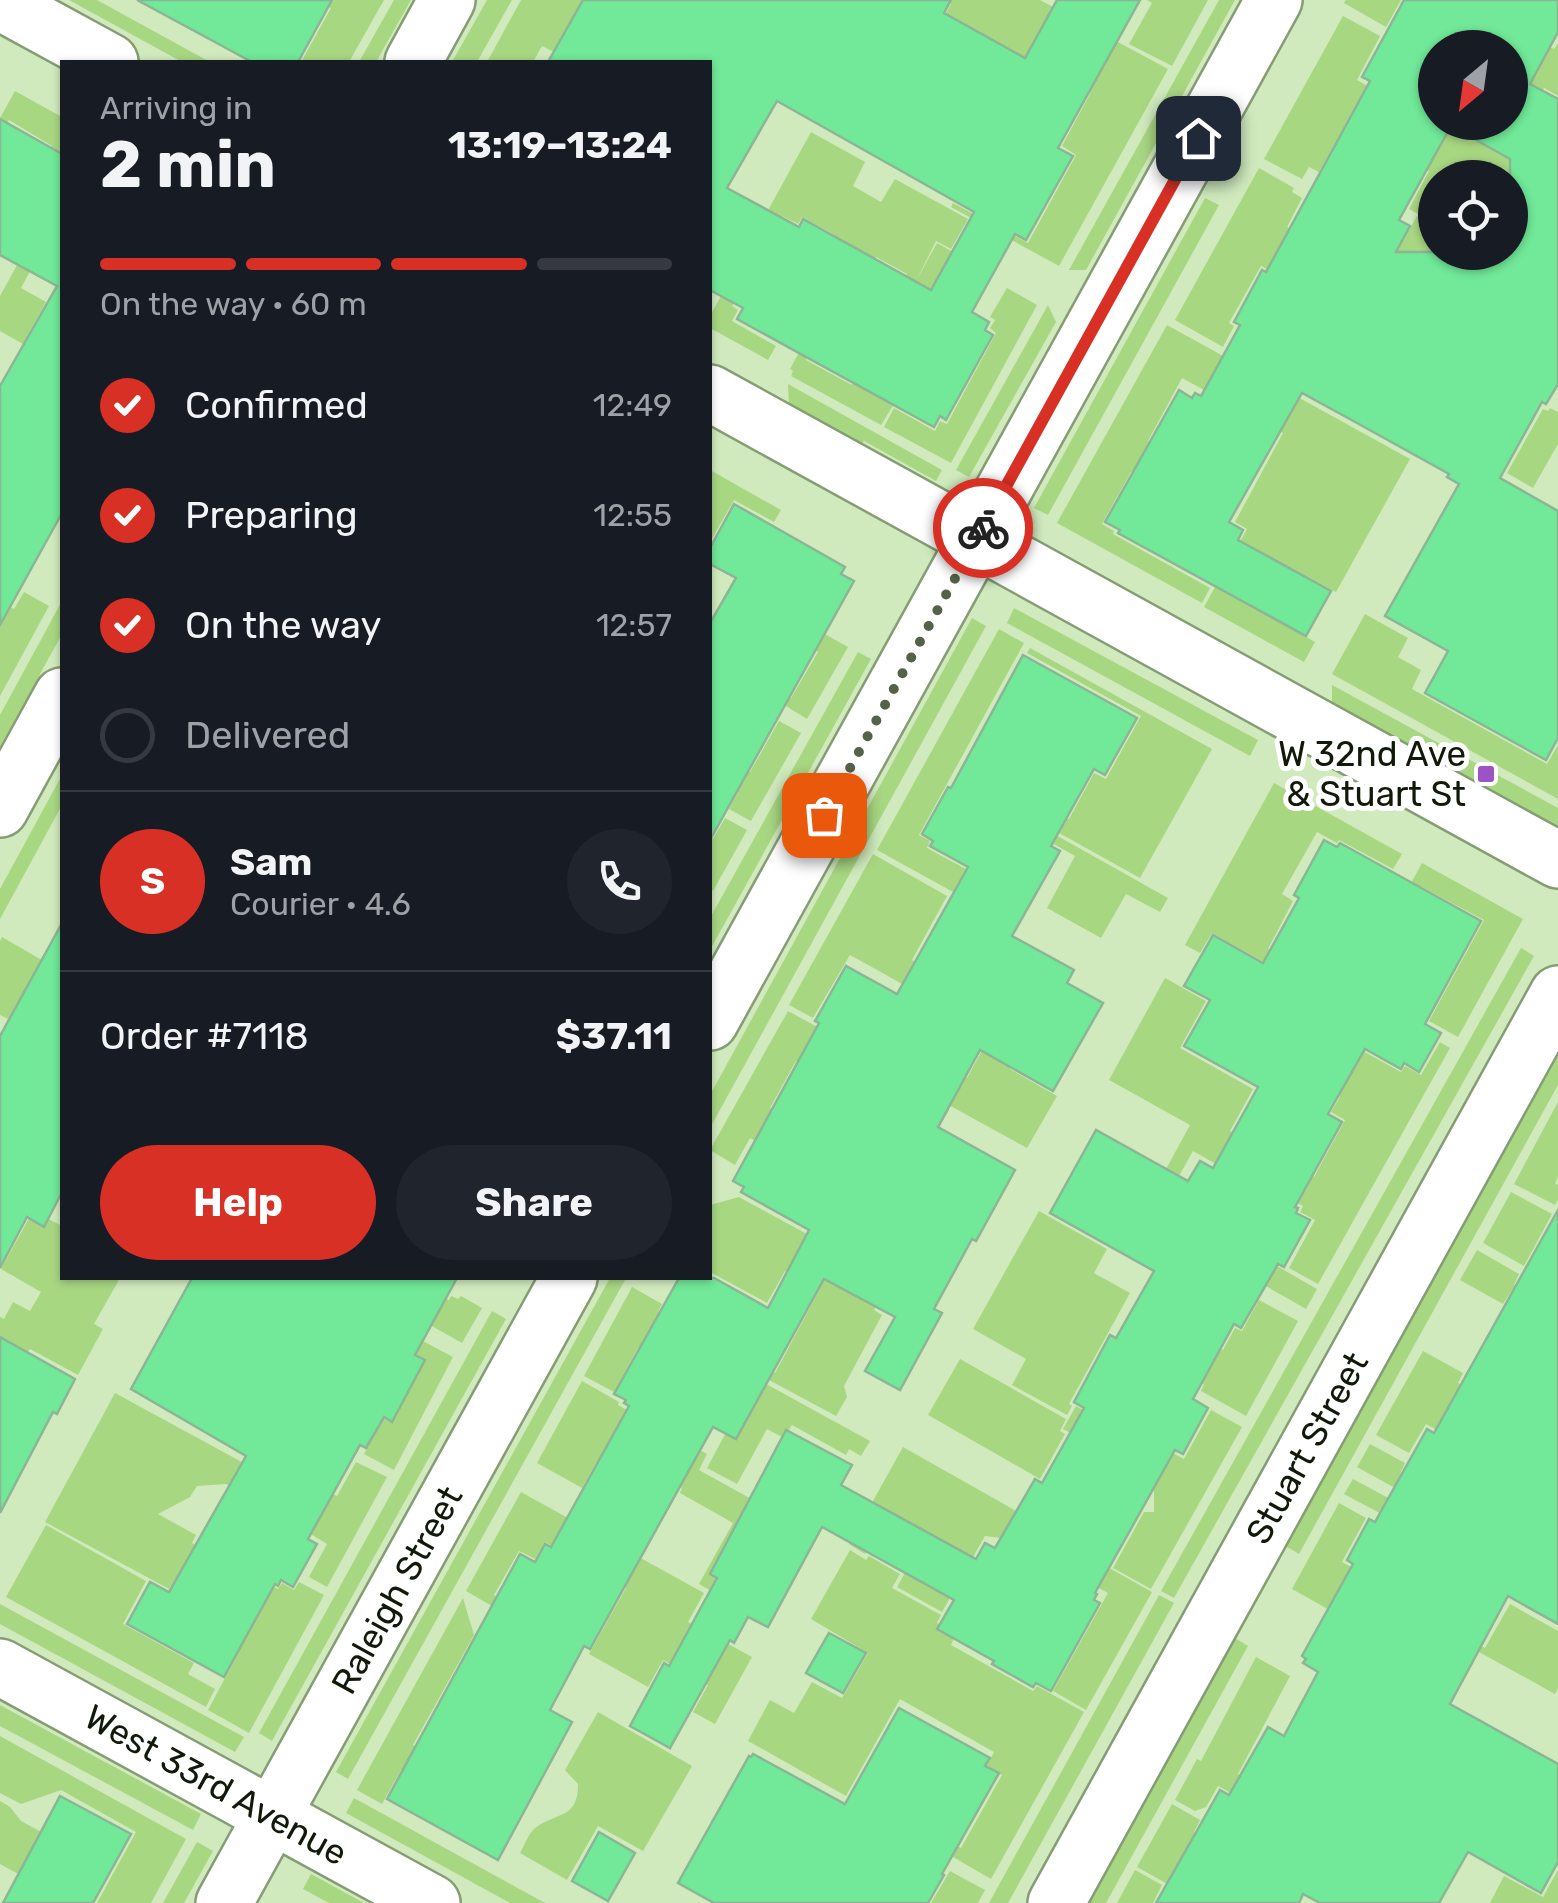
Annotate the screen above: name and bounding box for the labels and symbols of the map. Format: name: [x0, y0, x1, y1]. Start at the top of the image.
north arrow: [1418, 30, 1528, 140]
pin: [1156, 96, 1241, 181]
courier: [933, 478, 1033, 578]
place label: W 32nd Ave & Stuart St: [1278, 733, 1466, 815]
marker: W 32nd Ave & Stuart St: [1475, 763, 1497, 785]
pin: [782, 773, 867, 858]
street label: Stuart Street: [1237, 1345, 1377, 1551]
street label: Raleigh Street: [323, 1479, 471, 1701]
street label: West 33rd Avenue: [78, 1696, 354, 1874]

